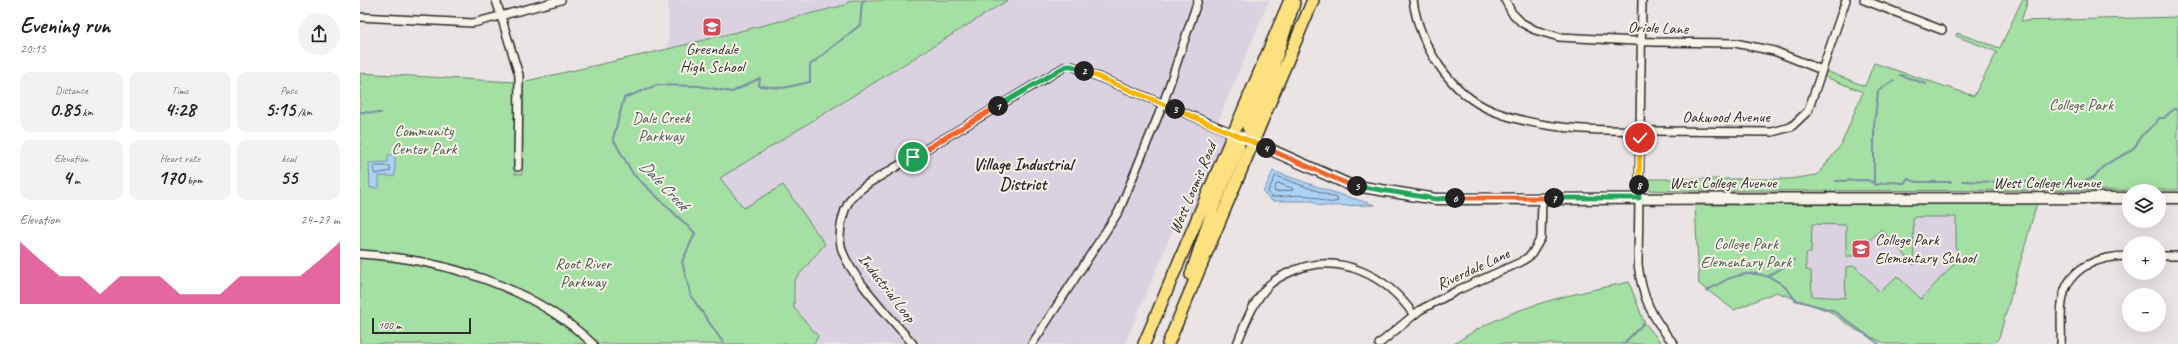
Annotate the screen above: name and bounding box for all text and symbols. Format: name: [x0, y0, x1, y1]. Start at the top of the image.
text: Evening run: [20, 12, 110, 40]
button: share: [298, 13, 340, 55]
school or university icon: Greendale High School: [701, 16, 723, 38]
street label: Oriole Lane: [1627, 17, 1690, 39]
place label: Greendale High School: [680, 39, 747, 77]
text: 20:15: [20, 41, 46, 57]
pin: 2: [1074, 61, 1094, 81]
text: 2: [1082, 64, 1086, 78]
text: Distance: [55, 83, 88, 97]
text: Time: [172, 83, 188, 97]
text: Pace: [280, 83, 297, 97]
park label: College Park: [2049, 95, 2114, 115]
pin: 1: [988, 96, 1008, 116]
text: 0.85: [49, 97, 80, 122]
text: 4:28: [165, 97, 195, 122]
text: 5:15: [265, 97, 295, 122]
text: 1: [996, 99, 1000, 113]
pin: 3: [1165, 99, 1185, 119]
text: 3: [1173, 102, 1177, 116]
text: km: [80, 105, 93, 119]
text: /km: [295, 105, 312, 119]
street label: Oakwood Avenue: [1682, 107, 1771, 127]
park label: Dale Creek Parkway: [632, 108, 691, 146]
park label: Community Center Park: [391, 121, 458, 159]
pin: [1623, 121, 1657, 155]
icon: check: [1629, 127, 1651, 149]
street label: West Loomis Road: [1165, 137, 1222, 237]
pin: 4: [1256, 138, 1276, 158]
pin: [896, 140, 930, 174]
text: 4: [1264, 141, 1268, 155]
icon: arrive: [902, 146, 924, 168]
text: Elevation: [54, 151, 88, 165]
text: Heart rate: [160, 151, 200, 165]
text: kcal: [281, 151, 296, 165]
district label: Village Industrial District: [973, 154, 1076, 195]
water label: Dale Creek: [635, 156, 695, 217]
text: 4: [62, 165, 71, 190]
text: 170: [158, 165, 185, 190]
text: 55: [280, 165, 297, 190]
text: m: [71, 173, 80, 187]
text: bpm: [185, 173, 202, 187]
street label: West College Avenue: [1669, 173, 1778, 193]
street label: West College Avenue: [1993, 173, 2102, 193]
pin: 8: [1629, 175, 1649, 195]
pin: 5: [1347, 176, 1367, 196]
text: 8: [1637, 178, 1641, 192]
text: 5: [1355, 179, 1359, 193]
map controls: [2122, 184, 2166, 332]
button: layers: [2122, 184, 2166, 228]
pin: 6: [1445, 188, 1465, 208]
pin: 7: [1544, 188, 1564, 208]
text: 6: [1452, 191, 1458, 205]
text: 7: [1552, 191, 1556, 205]
text: Elevation: [20, 212, 60, 228]
text: 24–27 m: [300, 212, 340, 228]
place label: College Park Elementary School: [1875, 230, 1978, 268]
park label: College Park Elementary Park: [1701, 234, 1793, 272]
button: +: [2122, 236, 2166, 280]
school or university icon: College Park Elementary School: [1850, 238, 1872, 260]
street label: Riverdale Lane: [1433, 243, 1514, 295]
street label: Industrial Loop: [854, 249, 921, 327]
park label: Root River Parkway: [555, 254, 612, 292]
button: −: [2122, 288, 2166, 332]
scale bar: [372, 316, 471, 335]
text: 100 m: [378, 318, 402, 332]

